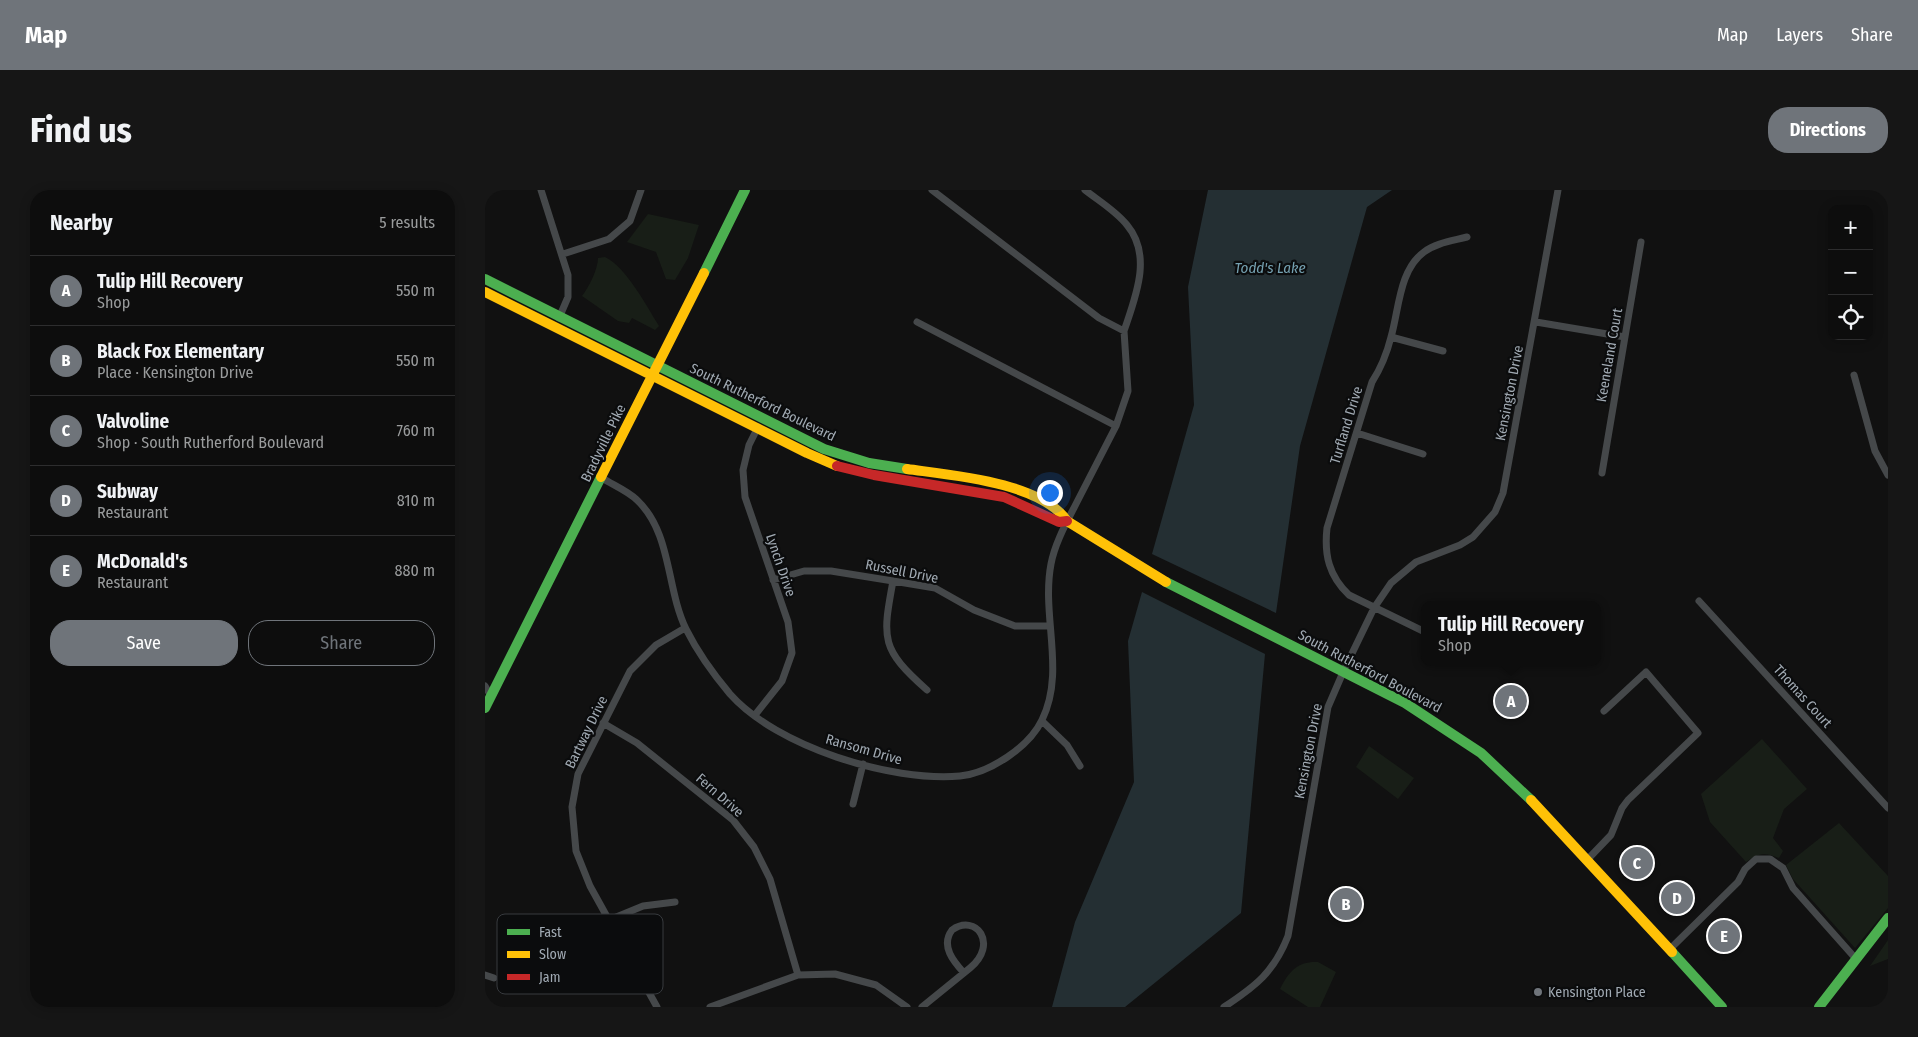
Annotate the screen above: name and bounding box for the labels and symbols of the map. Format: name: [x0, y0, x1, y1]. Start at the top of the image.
water label: Todd's Lake: [1234, 259, 1306, 277]
street label: Keeneland Court: [1593, 306, 1626, 403]
street label: Kensington Drive: [1492, 344, 1527, 442]
street label: South Rutherford Boulevard: [687, 360, 838, 445]
street label: Turfland Drive: [1327, 384, 1366, 466]
street label: Bradyville Pike: [577, 402, 630, 485]
your location: [1037, 480, 1063, 506]
street label: Lynch Drive: [762, 532, 799, 599]
street label: Russell Drive: [864, 556, 940, 587]
street label: South Rutherford Boulevard: [1295, 626, 1444, 717]
street label: Thomas Court: [1770, 661, 1836, 732]
pin: A: [1495, 682, 1527, 720]
street label: Bartway Drive: [562, 693, 611, 771]
street label: Kensington Drive: [1291, 702, 1326, 800]
street label: Ransom Drive: [824, 730, 904, 769]
street label: Fern Drive: [692, 770, 747, 821]
pin: C: [1621, 844, 1653, 882]
pin: D: [1661, 879, 1693, 917]
pin: B: [1330, 885, 1362, 923]
legend: [497, 914, 663, 994]
pin: E: [1708, 917, 1740, 955]
text: Fast: [539, 924, 562, 941]
text: Slow: [539, 946, 566, 963]
text: Jam: [539, 969, 560, 986]
place label: Kensington Place: [1548, 984, 1646, 1001]
marker: Kensington Place: [1532, 986, 1544, 998]

